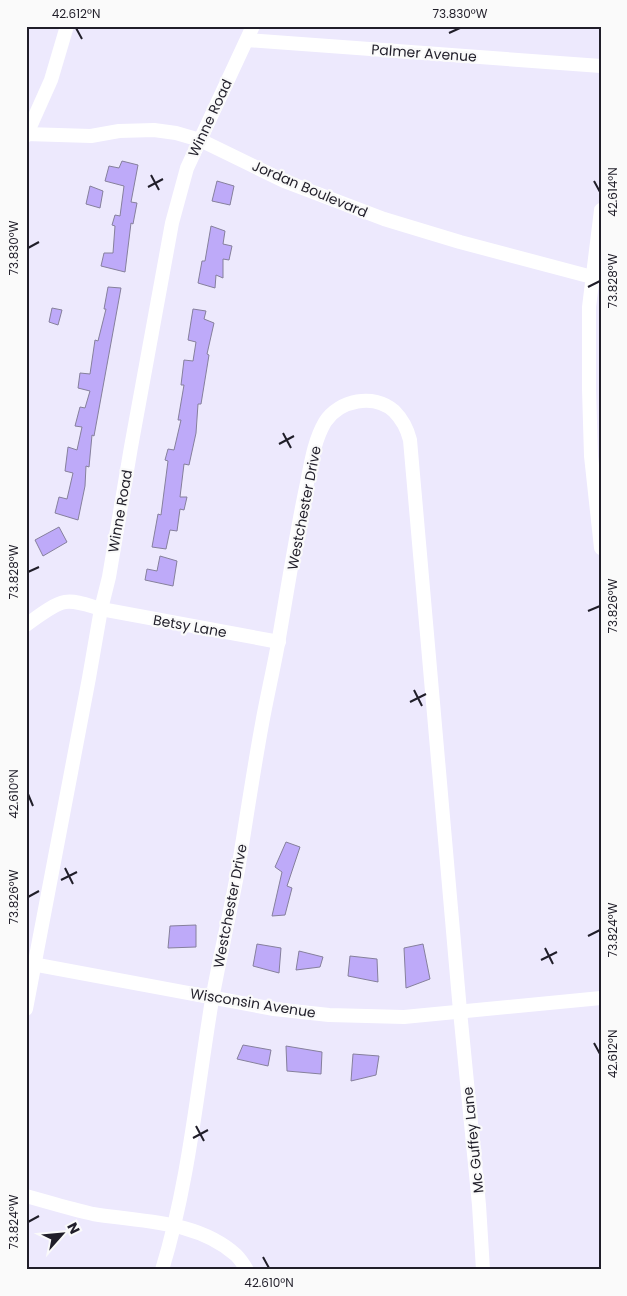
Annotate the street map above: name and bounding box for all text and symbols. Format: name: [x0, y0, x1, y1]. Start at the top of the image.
text: 42.612°N: [52, 5, 100, 22]
text: 73.830°W: [433, 5, 488, 22]
street label: Palmer Avenue: [371, 39, 478, 67]
street label: Winne Road: [183, 76, 237, 160]
street label: Jordan Boulevard: [249, 156, 371, 222]
text: 42.614°N: [604, 167, 621, 217]
text: 73.830°W: [5, 220, 22, 275]
text: 73.828°W: [604, 253, 621, 308]
street label: Westchester Drive: [282, 444, 326, 572]
street label: Winne Road: [103, 468, 137, 554]
text: 73.828°W: [5, 544, 22, 599]
text: 73.826°W: [604, 578, 621, 633]
street label: Betsy Lane: [152, 610, 229, 642]
text: 42.610°N: [5, 769, 22, 819]
street label: Westchester Drive: [208, 842, 252, 970]
text: 73.826°W: [5, 869, 22, 924]
text: 73.824°W: [604, 902, 621, 957]
street label: Wisconsin Avenue: [189, 983, 318, 1023]
text: 42.612°N: [604, 1030, 621, 1078]
street label: Mc Guffey Lane: [457, 1086, 489, 1194]
text: 73.824°W: [5, 1194, 22, 1249]
north arrow: [38, 1208, 88, 1258]
text: N: [62, 1219, 85, 1237]
text: 42.610°N: [244, 1274, 294, 1291]

